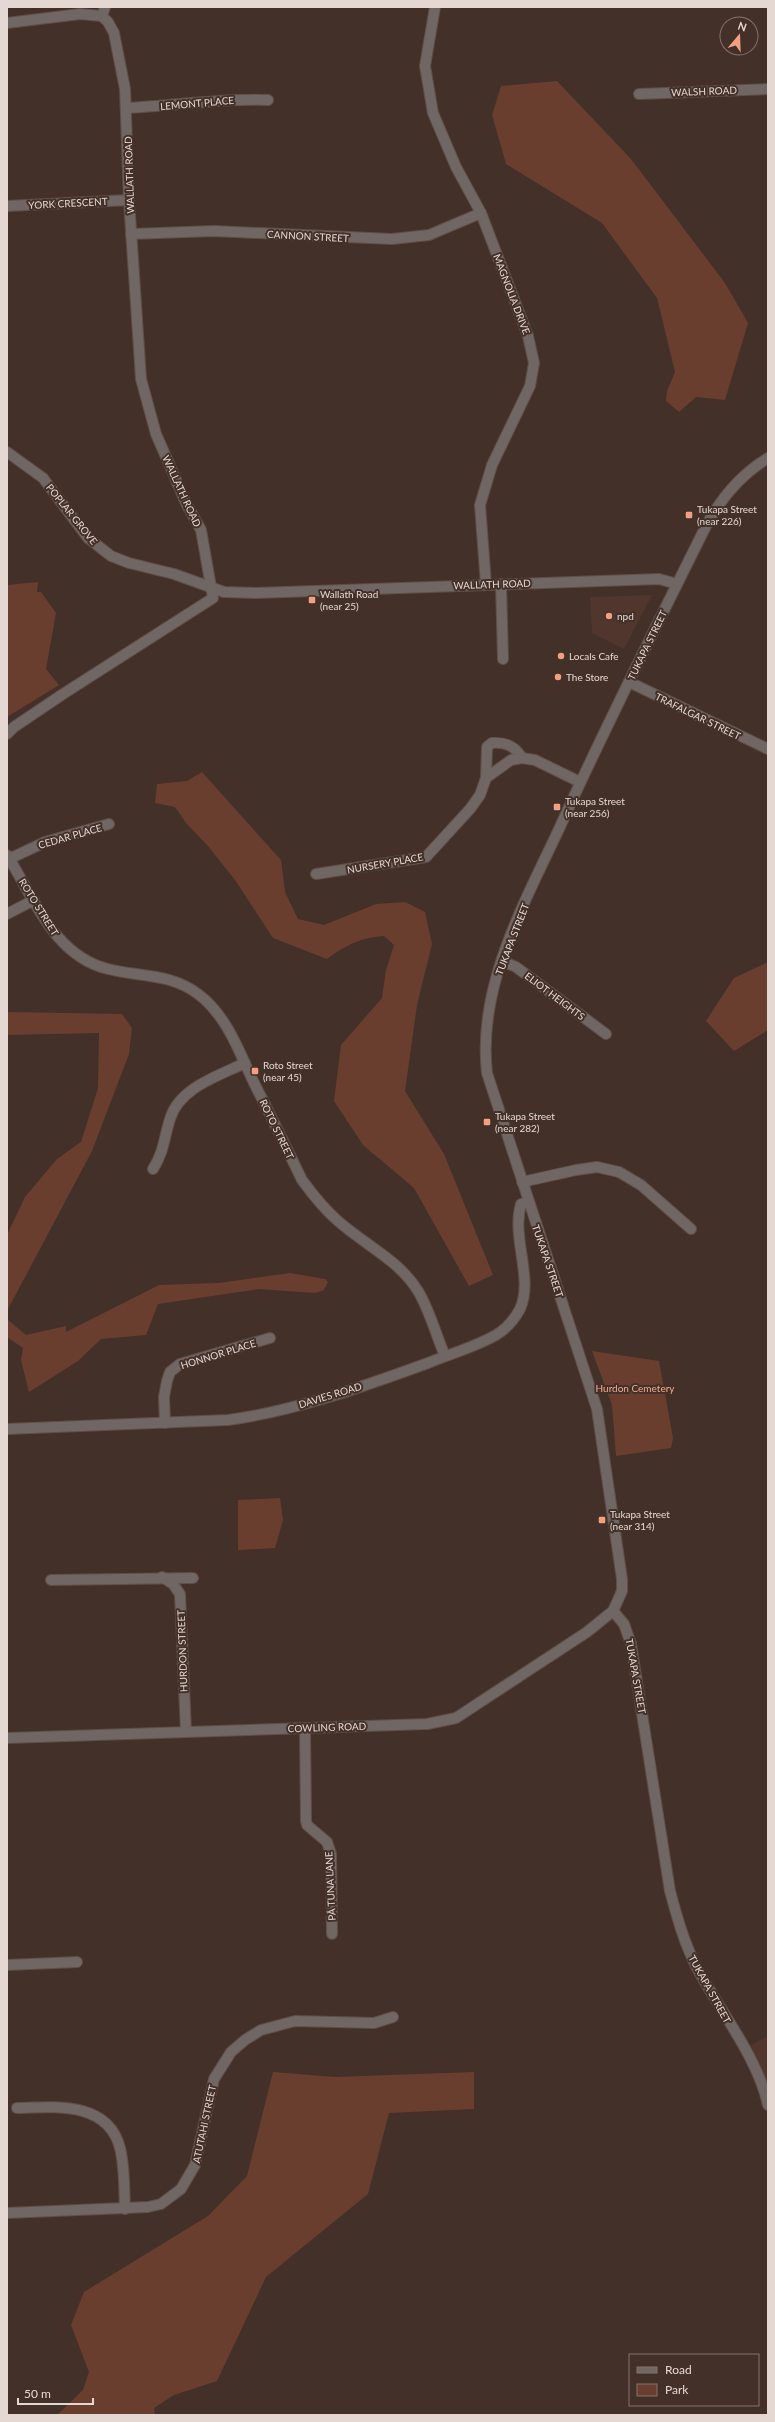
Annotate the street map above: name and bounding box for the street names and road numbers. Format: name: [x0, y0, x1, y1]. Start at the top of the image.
street label: WALSH ROAD: [671, 84, 737, 98]
street label: LEMONT PLACE: [160, 94, 235, 112]
street label: WALLATH ROAD: [122, 136, 136, 214]
street label: YORK CRESCENT: [28, 195, 108, 211]
street label: CANNON STREET: [267, 228, 349, 244]
street label: MAGNOLIA DRIVE: [491, 252, 533, 336]
street label: WALLATH ROAD: [160, 453, 204, 529]
street label: POPLAR GROVE: [44, 481, 100, 547]
street label: WALLATH ROAD: [453, 577, 531, 591]
street label: TUKAPA STREET: [625, 608, 669, 682]
street label: TRAFALGAR STREET: [653, 690, 743, 742]
street label: CEDAR PLACE: [37, 821, 103, 851]
street label: NURSERY PLACE: [346, 850, 424, 876]
street label: ROTO STREET: [17, 876, 61, 938]
street label: TUKAPA STREET: [493, 901, 531, 977]
street label: ELIOT HEIGHTS: [523, 970, 587, 1022]
street label: ROTO STREET: [257, 1097, 297, 1161]
street label: TUKAPA STREET: [530, 1223, 566, 1299]
street label: HONNOR PLACE: [179, 1337, 257, 1371]
street label: DAVIES ROAD: [297, 1380, 363, 1410]
street label: HURDON STREET: [175, 1610, 189, 1692]
street label: TUKAPA STREET: [623, 1637, 649, 1715]
street label: COWLING ROAD: [288, 1720, 367, 1734]
street label: PĀ TUNA LANE: [322, 1851, 338, 1921]
street label: TUKAPA STREET: [686, 1953, 734, 2025]
street label: ATUTAHI STREET: [190, 2084, 218, 2164]

